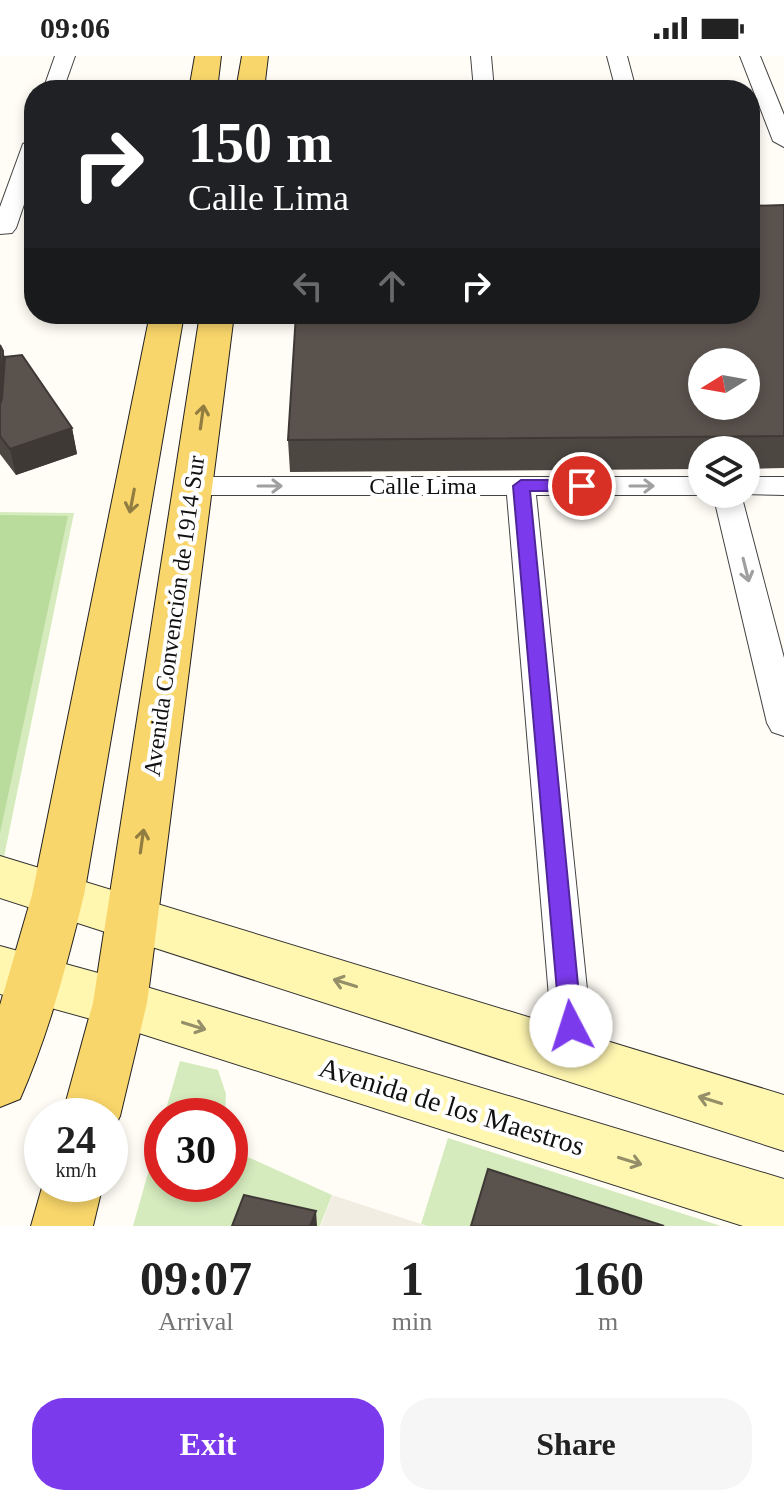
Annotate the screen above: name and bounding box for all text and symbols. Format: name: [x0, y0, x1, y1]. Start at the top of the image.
text: 09:06: [40, 11, 110, 44]
icon: right: [56, 112, 160, 216]
text: 150 m: [188, 112, 333, 174]
text: Calle Lima: [188, 178, 349, 218]
icon: left: [286, 264, 330, 308]
icon: ahead: [370, 264, 414, 308]
icon: right: [454, 264, 498, 308]
north arrow: [688, 348, 760, 420]
map controls: [688, 348, 760, 508]
one-way arrow: [195, 405, 210, 430]
button: layers: [688, 436, 760, 508]
pin: [548, 452, 616, 520]
street label: Avenida Convención de 1914 Sur: [139, 454, 209, 778]
icon: arrive: [560, 464, 604, 508]
street label: Calle Lima: [369, 473, 477, 499]
one-way arrow: [256, 478, 283, 494]
one-way arrow: [628, 478, 655, 494]
one-way arrow: [123, 488, 138, 513]
one-way arrow: [739, 556, 754, 582]
one-way arrow: [135, 829, 150, 854]
one-way arrow: [332, 975, 357, 990]
position arrow: [529, 984, 613, 1068]
one-way arrow: [181, 1019, 207, 1034]
street label: Avenida de los Maestros: [316, 1051, 588, 1162]
one-way arrow: [697, 1092, 723, 1107]
speed limit sign: 30: [144, 1098, 248, 1202]
text: 24: [56, 1117, 96, 1162]
one-way arrow: [616, 1154, 642, 1169]
text: km/h: [55, 1159, 97, 1181]
text: 09:07: [140, 1252, 252, 1305]
text: 1: [400, 1252, 424, 1305]
text: 160: [572, 1252, 644, 1305]
text: Arrival: [158, 1307, 233, 1336]
text: min: [392, 1307, 432, 1336]
text: m: [598, 1307, 618, 1336]
button: Exit: [32, 1398, 384, 1490]
button: Share: [400, 1398, 752, 1490]

